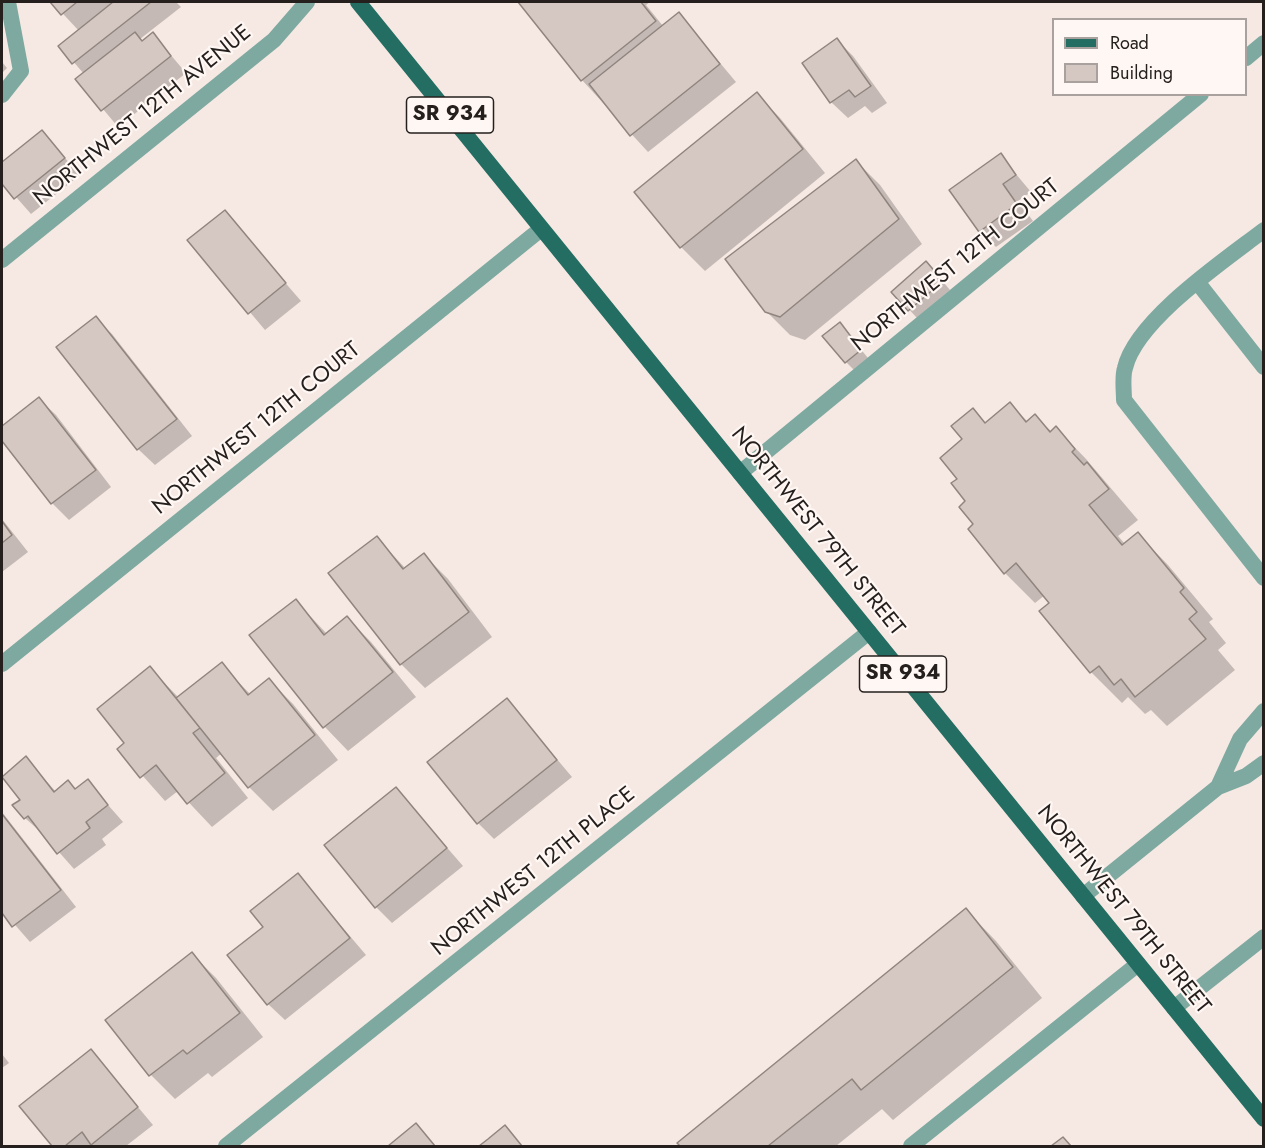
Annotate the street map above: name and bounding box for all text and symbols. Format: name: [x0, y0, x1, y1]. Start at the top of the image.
legend: [1052, 18, 1247, 96]
street label: NORTHWEST 12TH AVENUE: [29, 20, 257, 212]
text: Road: [1110, 30, 1149, 56]
text: Building: [1110, 60, 1173, 86]
road number: SR 934: [406, 97, 494, 133]
street label: NORTHWEST 12TH COURT: [847, 174, 1065, 358]
street label: NORTHWEST 12TH COURT: [148, 337, 366, 521]
street label: NORTHWEST 79TH STREET: [725, 422, 909, 642]
road number: SR 934: [860, 656, 946, 692]
street label: NORTHWEST 12TH PLACE: [427, 782, 641, 962]
street label: NORTHWEST 79TH STREET: [1031, 800, 1215, 1020]

